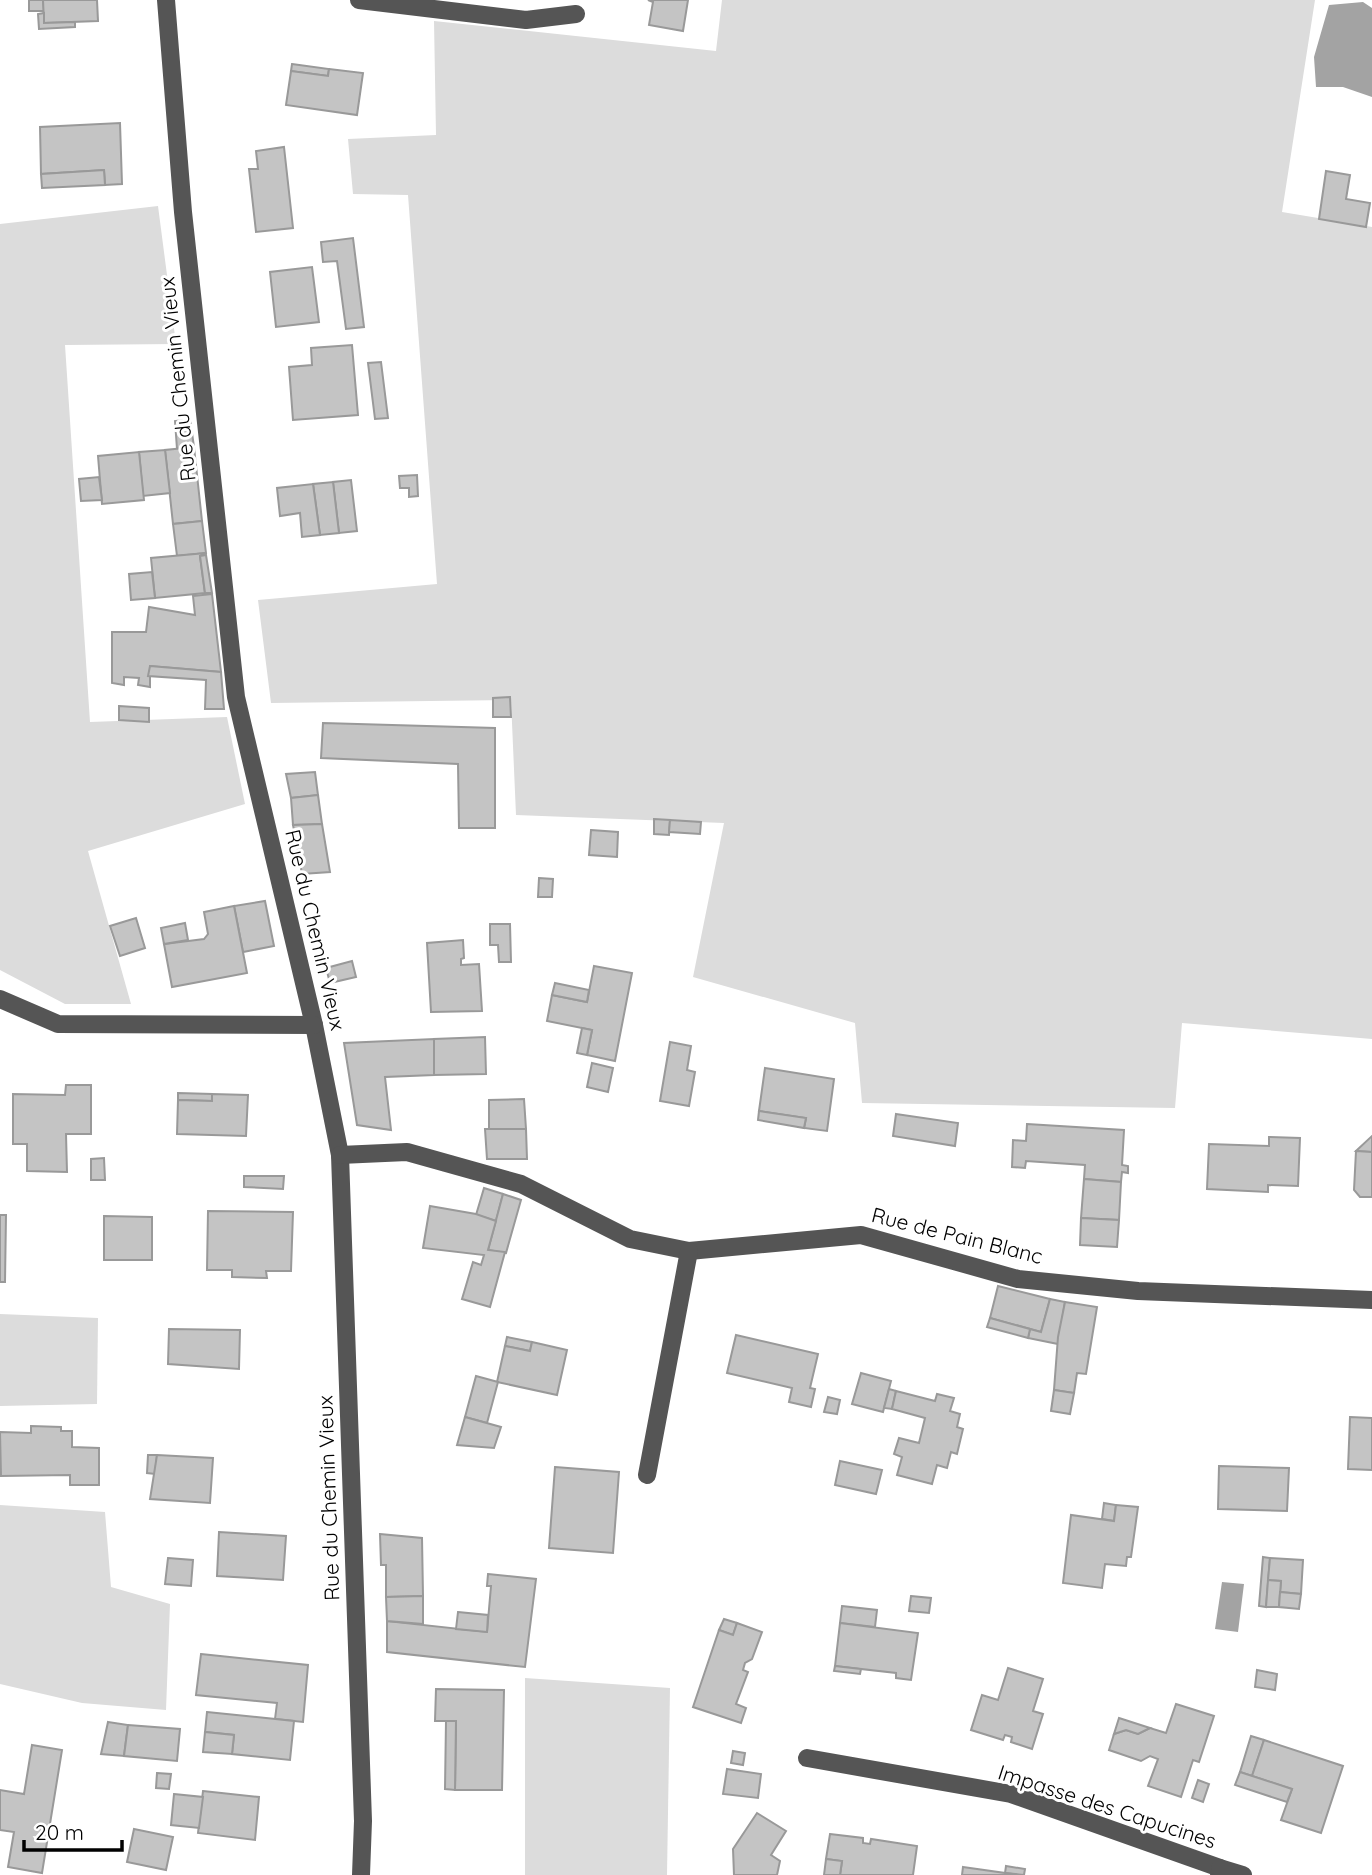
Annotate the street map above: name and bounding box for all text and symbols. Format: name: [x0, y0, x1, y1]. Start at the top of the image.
street label: Rue du Chemin Vieux: [153, 275, 201, 483]
street label: Rue du Chemin Vieux: [280, 827, 352, 1033]
street label: Rue de Pain Blanc: [869, 1201, 1046, 1269]
street label: Rue du Chemin Vieux: [311, 1395, 345, 1601]
street label: Impasse des Capucines: [995, 1759, 1220, 1854]
scale bar: [24, 1808, 122, 1852]
text: 20 m: [35, 1819, 84, 1845]

